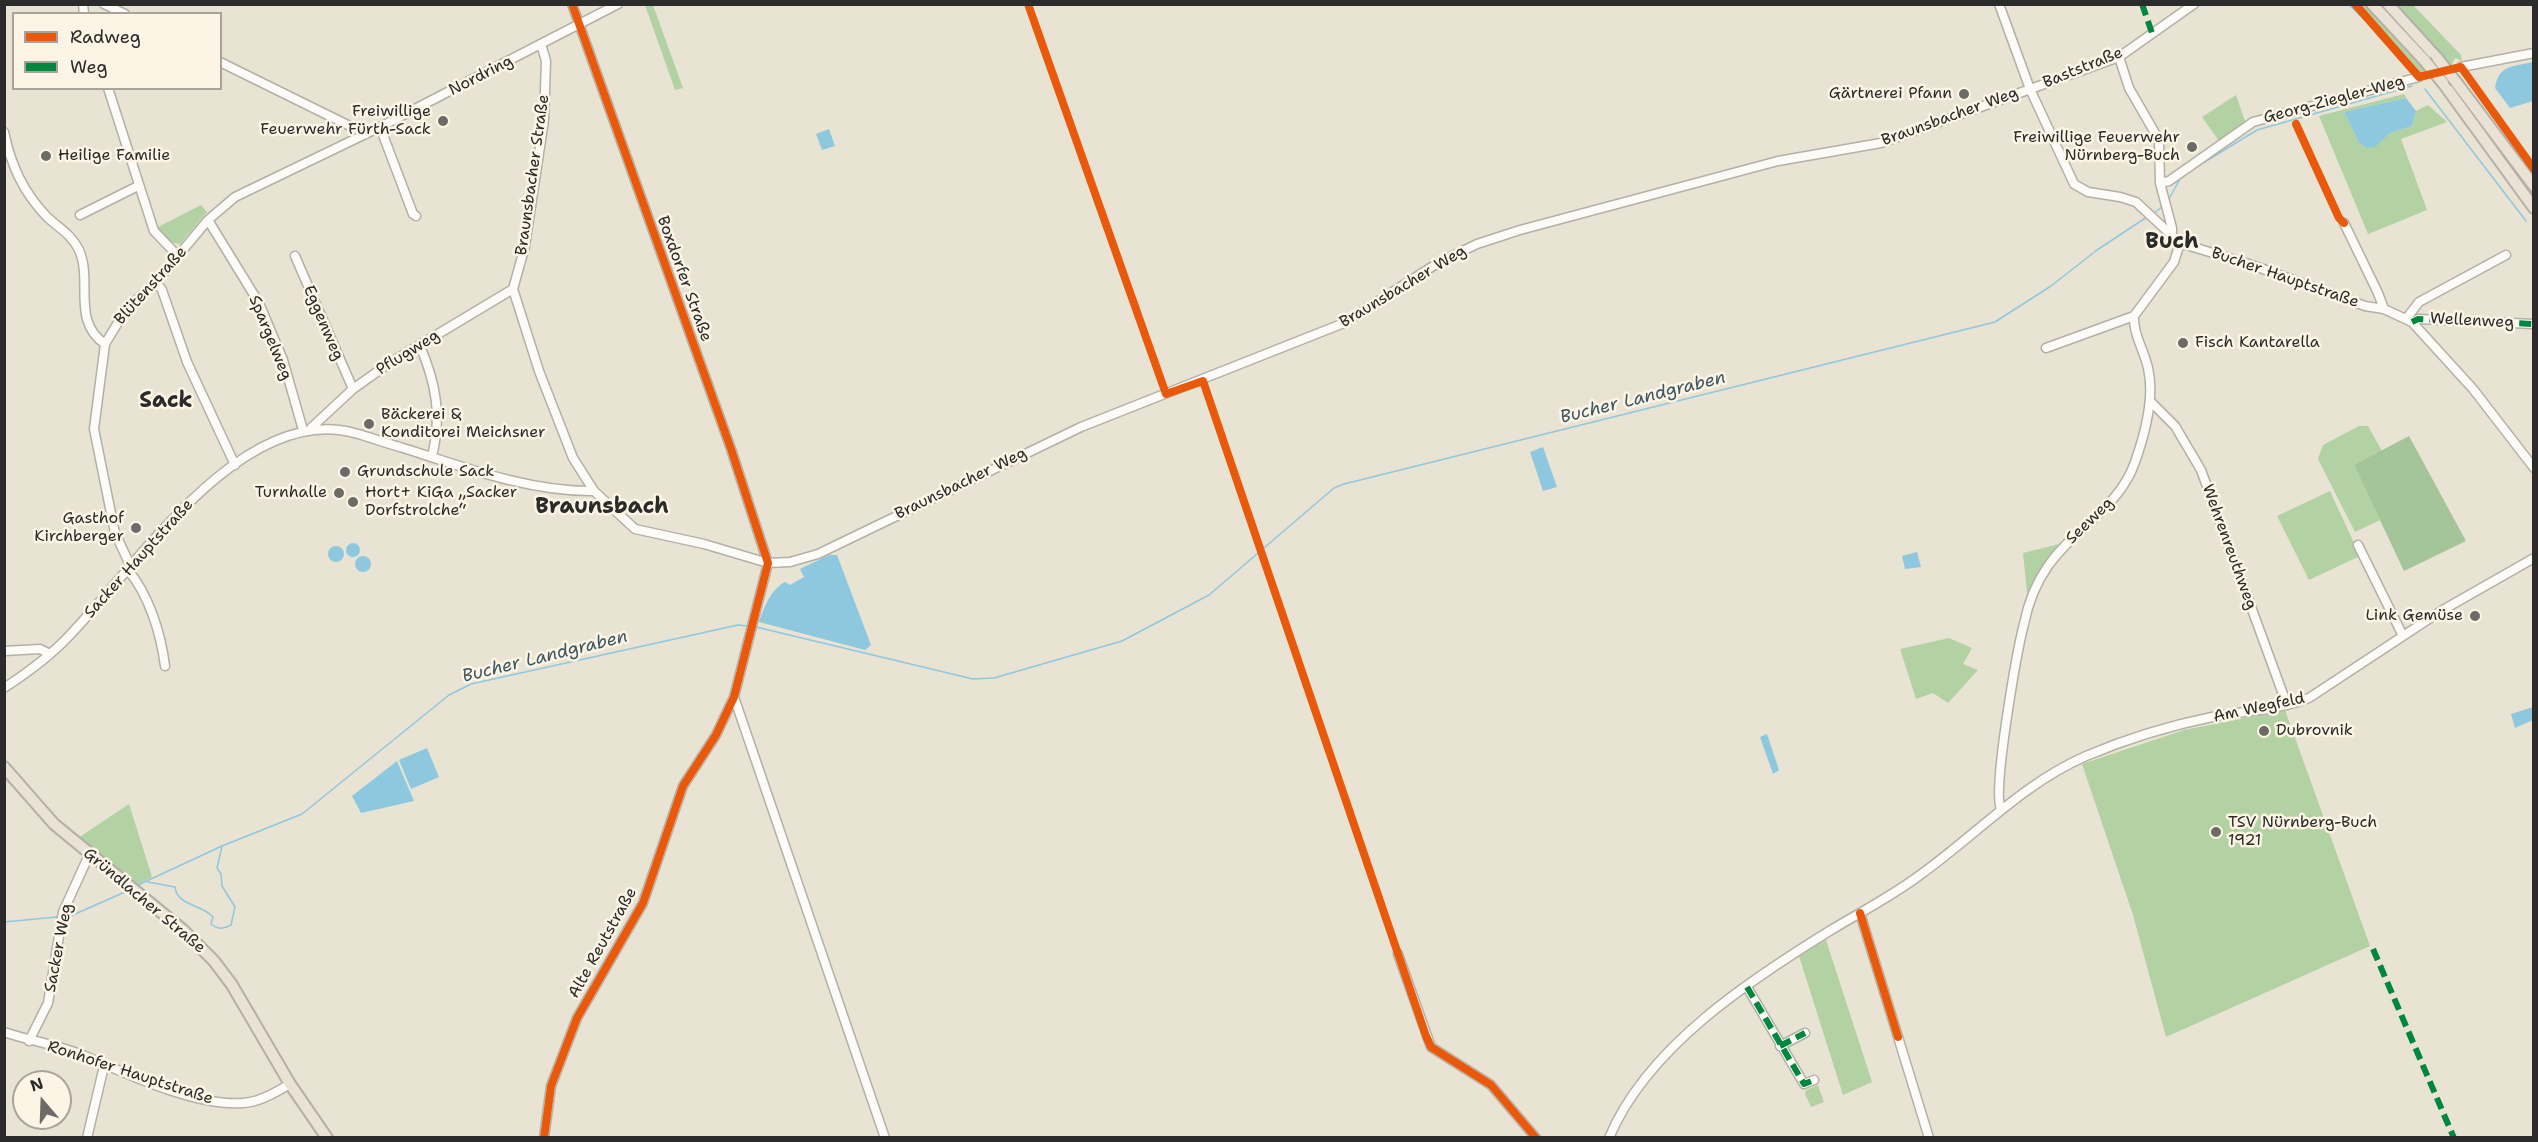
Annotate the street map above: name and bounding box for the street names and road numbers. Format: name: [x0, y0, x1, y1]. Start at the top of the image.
street label: Baststraße: [2040, 43, 2126, 93]
street label: Nordring: [446, 52, 516, 100]
street label: Georg-Ziegler-Weg: [2261, 72, 2407, 128]
street label: Braunsbacher Weg: [1879, 83, 2021, 151]
street label: Braunsbacher Straße: [512, 93, 554, 257]
street label: Boxdorfer Straße: [652, 214, 716, 344]
street label: Braunsbacher Weg: [1336, 242, 1470, 332]
street label: Blütenstraße: [111, 243, 191, 329]
street label: Bucher Hauptstraße: [2209, 244, 2361, 312]
street label: Eggenweg: [299, 283, 347, 363]
street label: Spargelweg: [244, 293, 296, 383]
street label: Wellenweg: [2430, 309, 2514, 333]
street label: Pflugweg: [373, 326, 443, 380]
street label: Braunsbacher Weg: [892, 444, 1030, 524]
street label: Wehrenreuthweg: [2197, 482, 2261, 612]
street label: Seeweg: [2062, 494, 2118, 548]
street label: Sacker Hauptstraße: [81, 496, 197, 622]
street label: Am Wegfeld: [2212, 689, 2306, 727]
street label: Gründlacher Straße: [79, 844, 209, 958]
street label: Alte Reutstraße: [565, 884, 641, 1002]
street label: Sacker Weg: [41, 902, 77, 994]
street label: Ronhofer Hauptstraße: [45, 1037, 215, 1109]

